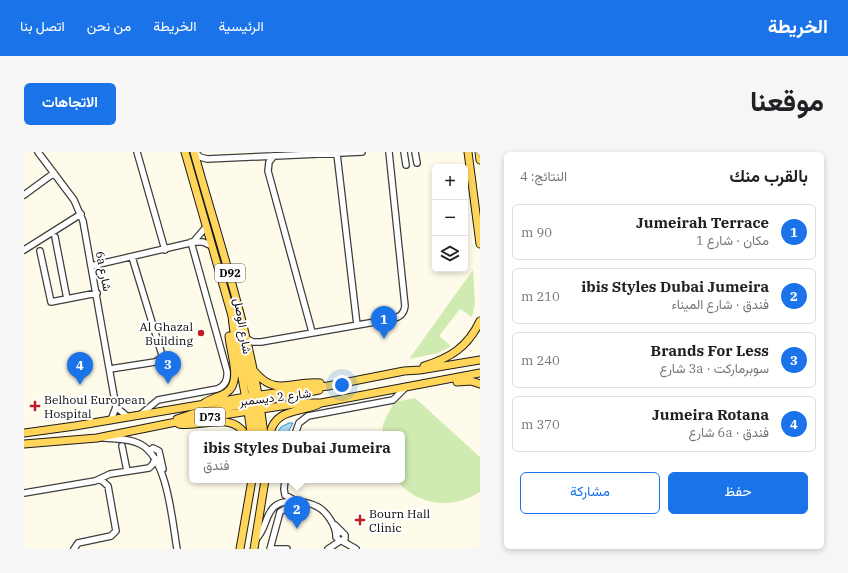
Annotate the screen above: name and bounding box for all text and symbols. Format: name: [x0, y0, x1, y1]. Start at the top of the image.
text: الخريطة: [768, 14, 828, 38]
text: اتصل بنا: [20, 17, 65, 35]
text: من نحن: [87, 17, 131, 35]
text: الخريطة: [153, 17, 196, 35]
text: الرئيسية: [218, 17, 264, 35]
text: موقعنا: [750, 82, 824, 119]
button: الاتجاهات: [24, 83, 116, 125]
map controls: [432, 164, 468, 272]
button: +: [432, 164, 468, 200]
text: بالقرب منك: [729, 165, 808, 187]
text: النتائج: 4: [520, 168, 567, 185]
button: −: [432, 200, 468, 236]
text: Jumeirah Terrace: [636, 213, 769, 232]
text: 90 m: [521, 224, 552, 241]
text: 1: [790, 224, 798, 241]
text: مكان · شارع 1: [696, 232, 769, 249]
button: layers: [432, 236, 468, 272]
street label: 6a شارع: [91, 250, 115, 293]
road number: D92: [215, 264, 245, 282]
text: ibis Styles Dubai Jumeira: [581, 277, 769, 296]
text: 210 m: [521, 288, 560, 305]
text: 2: [790, 288, 798, 305]
text: فندق · شارع الميناء: [671, 296, 769, 313]
street label: شارع الوصل: [229, 297, 255, 356]
pin: 1: [371, 306, 397, 339]
place label: Al Ghazal Building: [140, 319, 193, 348]
marker: Al Ghazal Building: [196, 328, 206, 338]
text: Brands For Less: [651, 341, 769, 360]
pin: 3: [155, 351, 181, 384]
pin: 4: [67, 352, 93, 385]
text: 240 m: [521, 352, 560, 369]
text: 3: [790, 352, 798, 369]
text: سوبرماركت · 3a شارع: [659, 360, 769, 377]
your location: [332, 375, 352, 395]
street label: شارع 2 ديسمبر: [237, 385, 312, 411]
place label: Belhoul European Hospital: [44, 392, 146, 421]
marker: Belhoul European Hospital: [29, 400, 41, 412]
text: Jumeira Rotana: [652, 405, 769, 424]
road number: D73: [195, 408, 225, 426]
text: 370 m: [521, 416, 560, 433]
text: 4: [790, 416, 798, 433]
text: فندق · 6a شارع: [688, 424, 769, 441]
popup: [189, 431, 405, 483]
text: ibis Styles Dubai Jumeira: [203, 438, 391, 457]
text: فندق: [203, 457, 229, 474]
button: مشاركة: [520, 472, 660, 514]
button: حفظ: [668, 472, 808, 514]
pin: 2: [284, 496, 310, 529]
place label: Bourn Hall Clinic: [369, 506, 431, 535]
marker: Bourn Hall Clinic: [354, 514, 366, 526]

